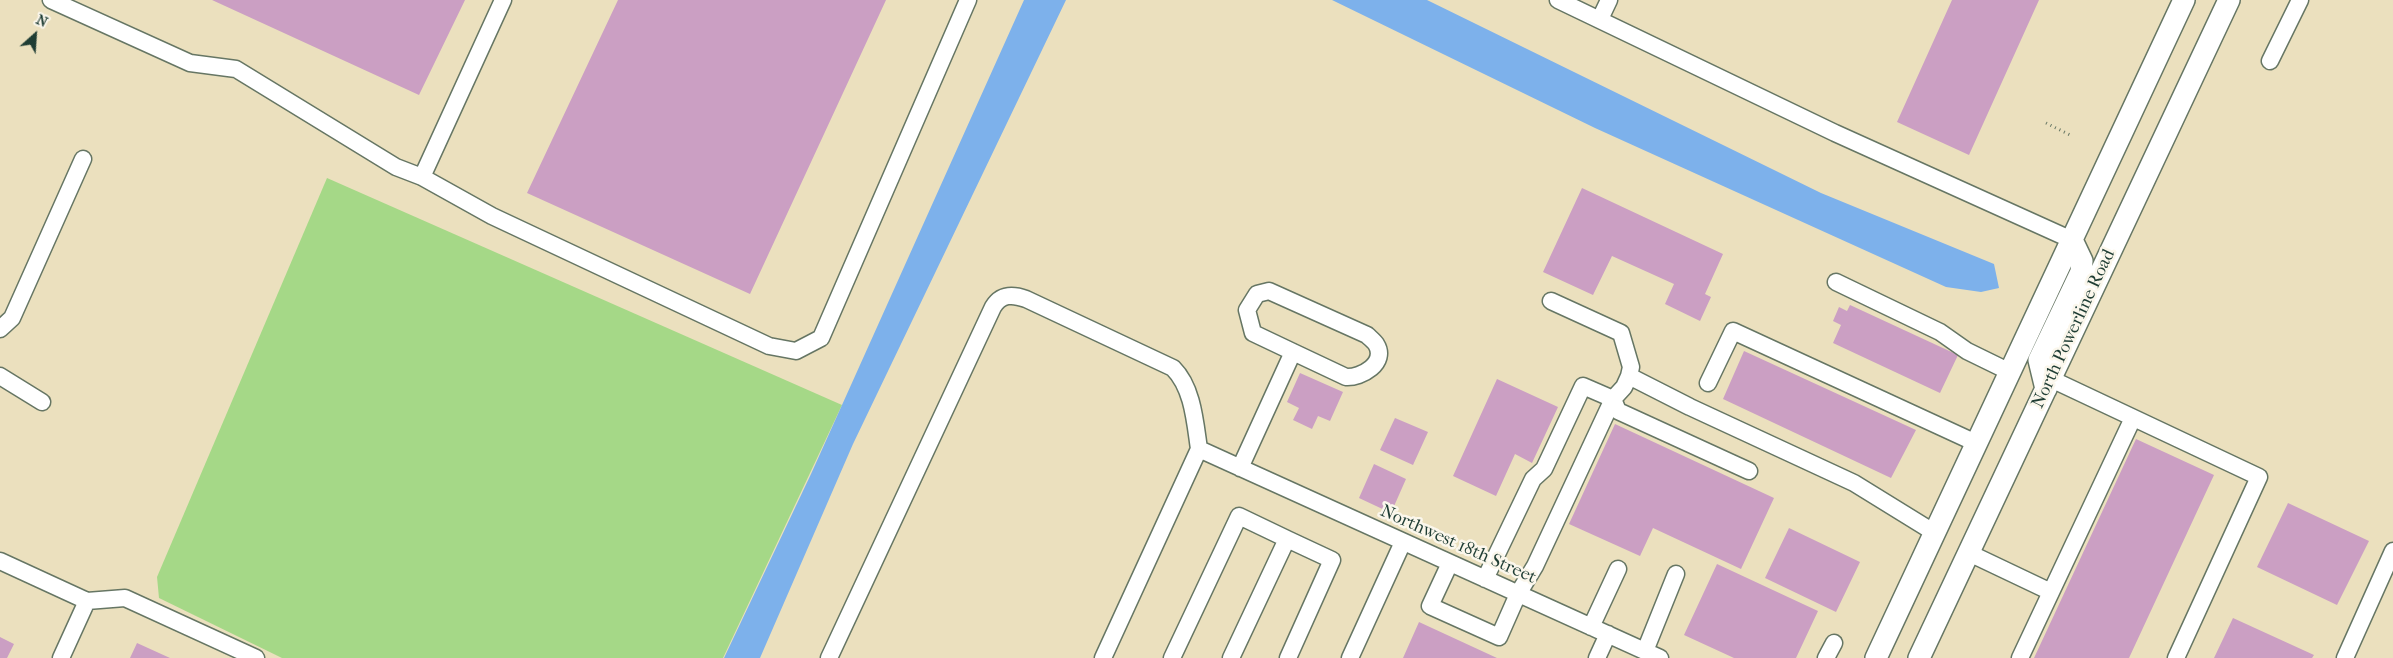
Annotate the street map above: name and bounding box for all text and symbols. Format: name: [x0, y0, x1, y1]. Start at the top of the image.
north arrow: [10, 10, 60, 60]
text: N: [33, 11, 50, 31]
street label: North Powerline Road: [2028, 246, 2120, 412]
street label: Northwest 18th Street: [1377, 501, 1539, 589]

